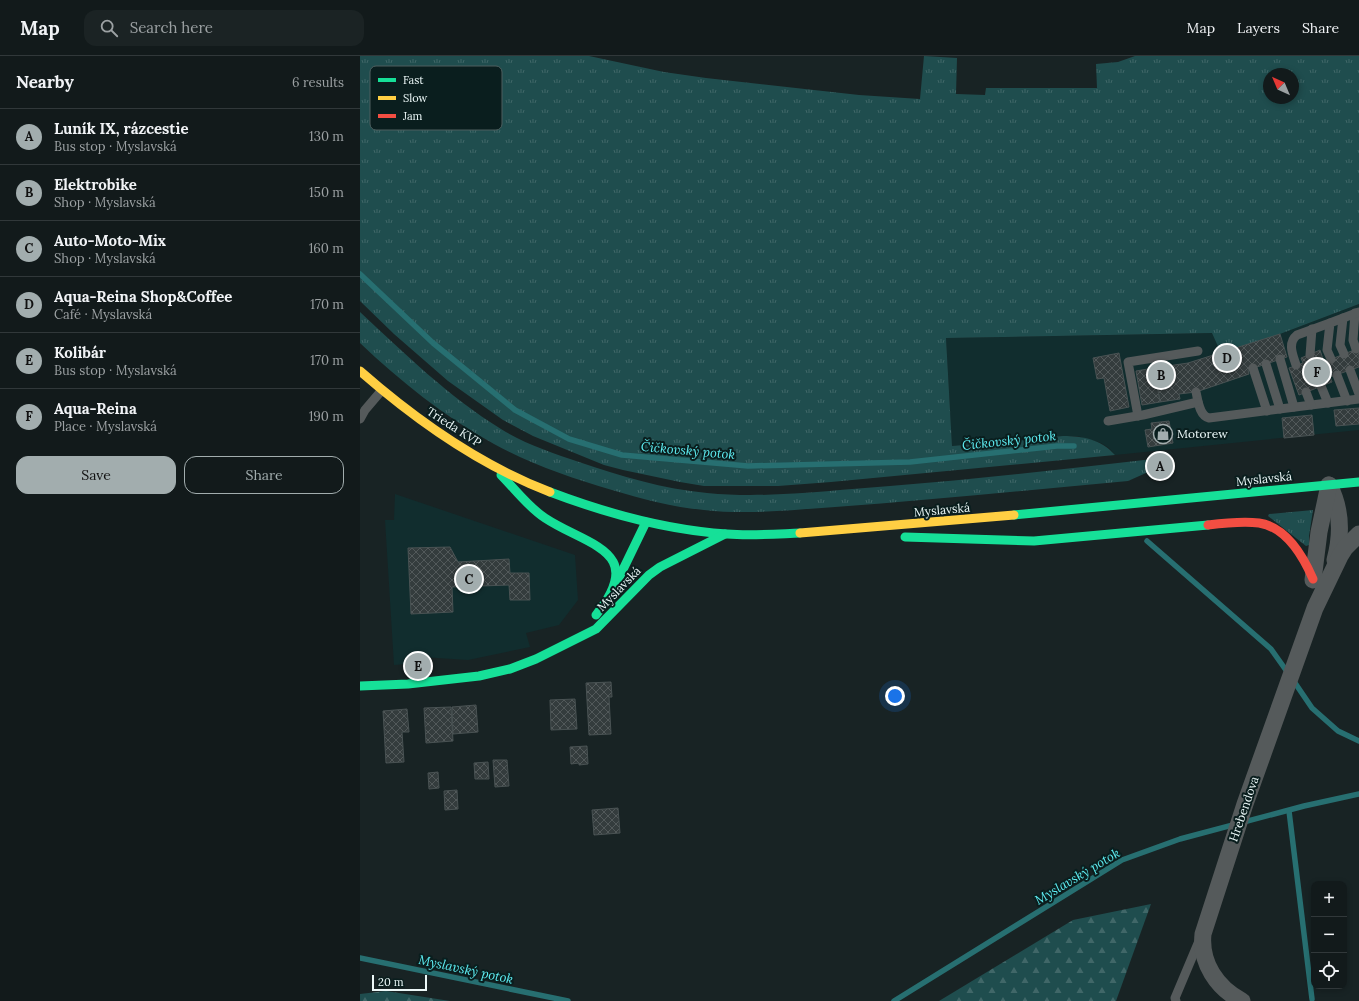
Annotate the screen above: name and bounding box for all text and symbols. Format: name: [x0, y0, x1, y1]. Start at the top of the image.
search box: [84, 10, 364, 46]
text: Map: [20, 16, 60, 40]
icon: search: [98, 17, 120, 39]
text: Search here: [130, 18, 213, 37]
text: Map: [1187, 19, 1215, 37]
text: Layers: [1237, 19, 1280, 37]
text: Share: [1302, 19, 1339, 37]
legend: [370, 66, 502, 130]
north arrow: [1263, 68, 1299, 104]
text: Nearby: [16, 71, 74, 93]
text: Fast: [403, 73, 424, 87]
text: 6 results: [292, 74, 344, 91]
text: Slow: [403, 91, 428, 105]
text: Jam: [402, 109, 423, 123]
text: Luník IX, rázcestie: [54, 119, 189, 138]
text: A: [25, 128, 33, 145]
text: 130 m: [309, 128, 344, 145]
text: Bus stop · Myslavská: [54, 138, 177, 155]
text: Elektrobike: [54, 175, 137, 194]
text: B: [25, 184, 33, 201]
text: 150 m: [309, 184, 344, 201]
text: Shop · Myslavská: [54, 194, 156, 211]
text: Auto-Moto-Mix: [54, 231, 166, 250]
text: C: [25, 240, 33, 257]
text: 160 m: [309, 240, 344, 257]
text: Shop · Myslavská: [54, 250, 156, 267]
text: Aqua-Reina Shop&Coffee: [54, 287, 232, 306]
text: D: [24, 296, 34, 313]
text: 170 m: [310, 296, 344, 313]
text: Café · Myslavská: [54, 306, 152, 323]
text: Kolibár: [54, 343, 106, 362]
pin: D: [1214, 343, 1240, 373]
text: E: [25, 352, 33, 369]
text: 170 m: [310, 352, 344, 369]
pin: F: [1304, 357, 1330, 387]
pin: B: [1148, 360, 1174, 390]
text: Bus stop · Myslavská: [54, 362, 177, 379]
text: Aqua-Reina: [54, 399, 137, 418]
street label: Trieda KVP: [424, 403, 485, 450]
text: F: [25, 408, 33, 425]
text: 190 m: [309, 408, 344, 425]
text: Place · Myslavská: [54, 418, 157, 435]
shop icon: Motorew: [1152, 423, 1174, 445]
water label: Čičkovský potok: [961, 426, 1057, 454]
place label: Motorew: [1177, 426, 1228, 441]
water label: Čičkovský potok: [640, 437, 736, 463]
pin: A: [1147, 451, 1173, 481]
button: Save: [16, 456, 176, 494]
button: Share: [184, 456, 344, 494]
street label: Myslavská: [1235, 468, 1293, 489]
street label: Myslavská: [913, 500, 971, 519]
street label: Myslavská: [594, 563, 644, 614]
pin: C: [456, 564, 482, 594]
pin: E: [405, 651, 431, 681]
your location: [885, 686, 905, 706]
street label: Hrebendova: [1225, 774, 1262, 843]
water label: Myslavský potok: [1031, 844, 1123, 909]
map controls: [1311, 881, 1347, 989]
button: +: [1311, 881, 1347, 917]
button: −: [1311, 917, 1347, 953]
water label: Myslavský potok: [417, 951, 515, 988]
button: locate: [1311, 953, 1347, 989]
scale bar: [372, 973, 427, 992]
text: 20 m: [378, 975, 403, 989]

